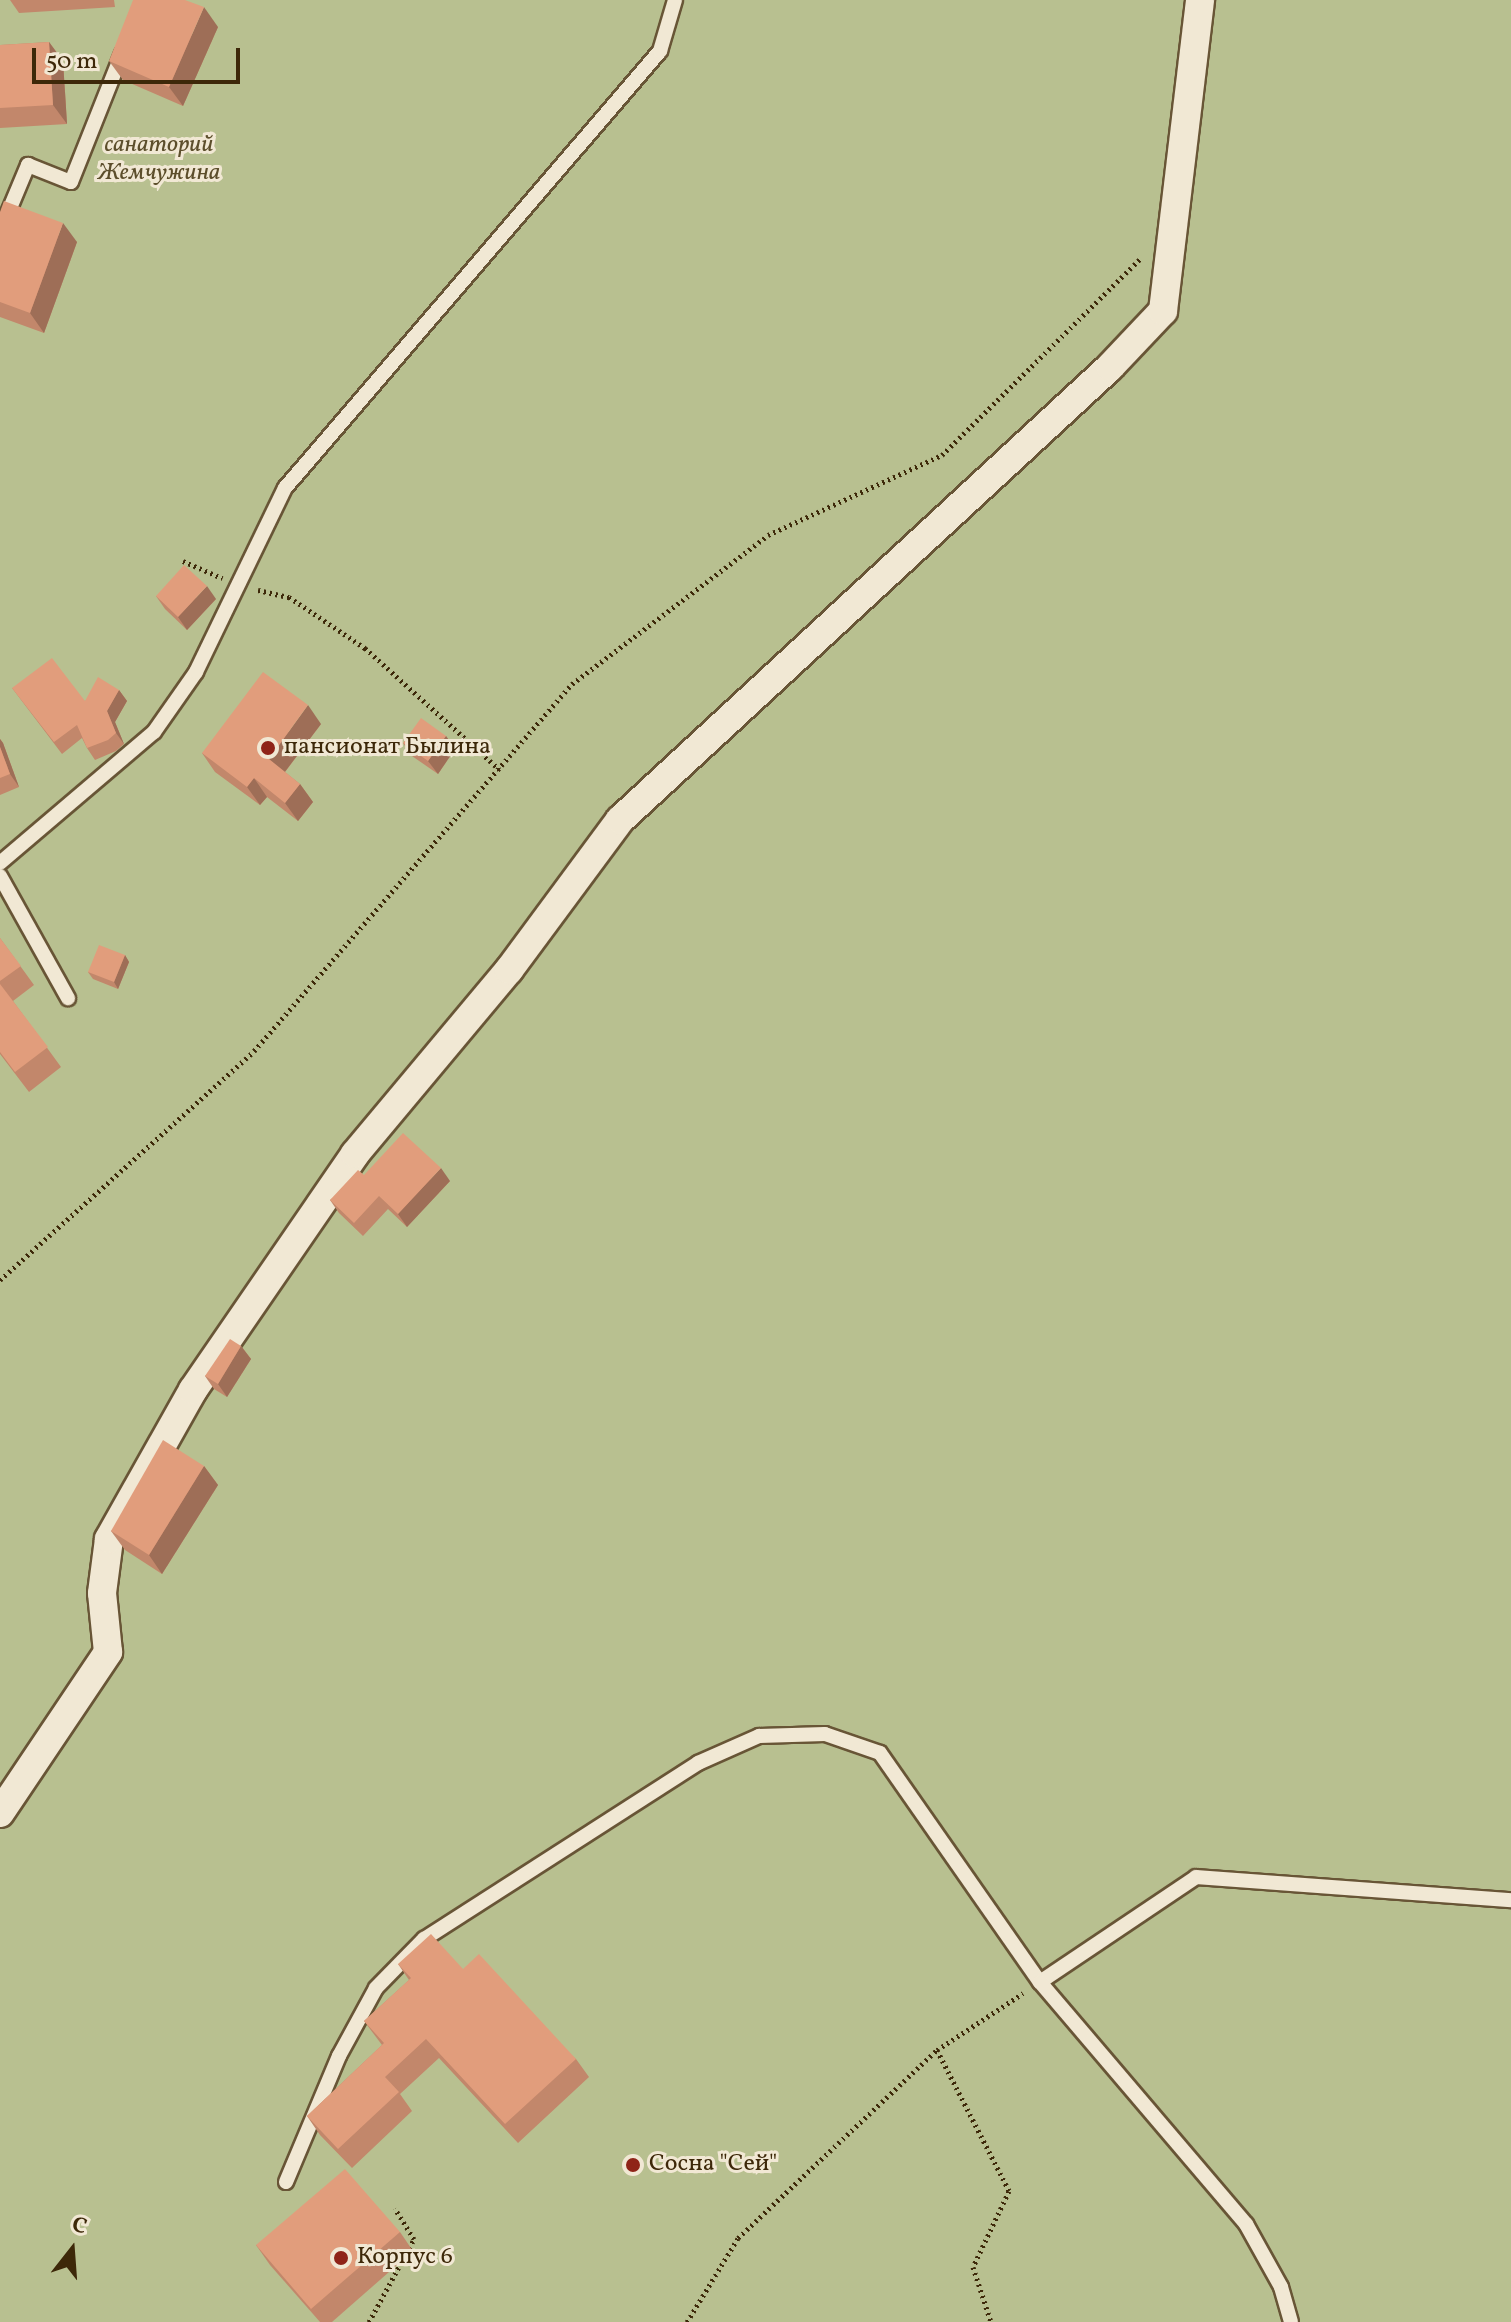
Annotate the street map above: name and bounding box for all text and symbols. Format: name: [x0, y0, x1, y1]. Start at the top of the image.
scale bar: [36, 32, 244, 82]
text: 50 m: [46, 45, 98, 79]
park label: санаторий Жемчужина: [98, 132, 220, 188]
place label: пансионат Былина: [284, 734, 491, 762]
marker: пансионат Былина: [259, 739, 277, 757]
place label: Сосна "Сей": [649, 2151, 777, 2179]
marker: Сосна "Сей": [624, 2156, 642, 2174]
north arrow: [32, 2210, 112, 2290]
text: С: [68, 2210, 90, 2243]
place label: Корпус 6: [357, 2244, 453, 2272]
marker: Корпус 6: [332, 2249, 350, 2267]

